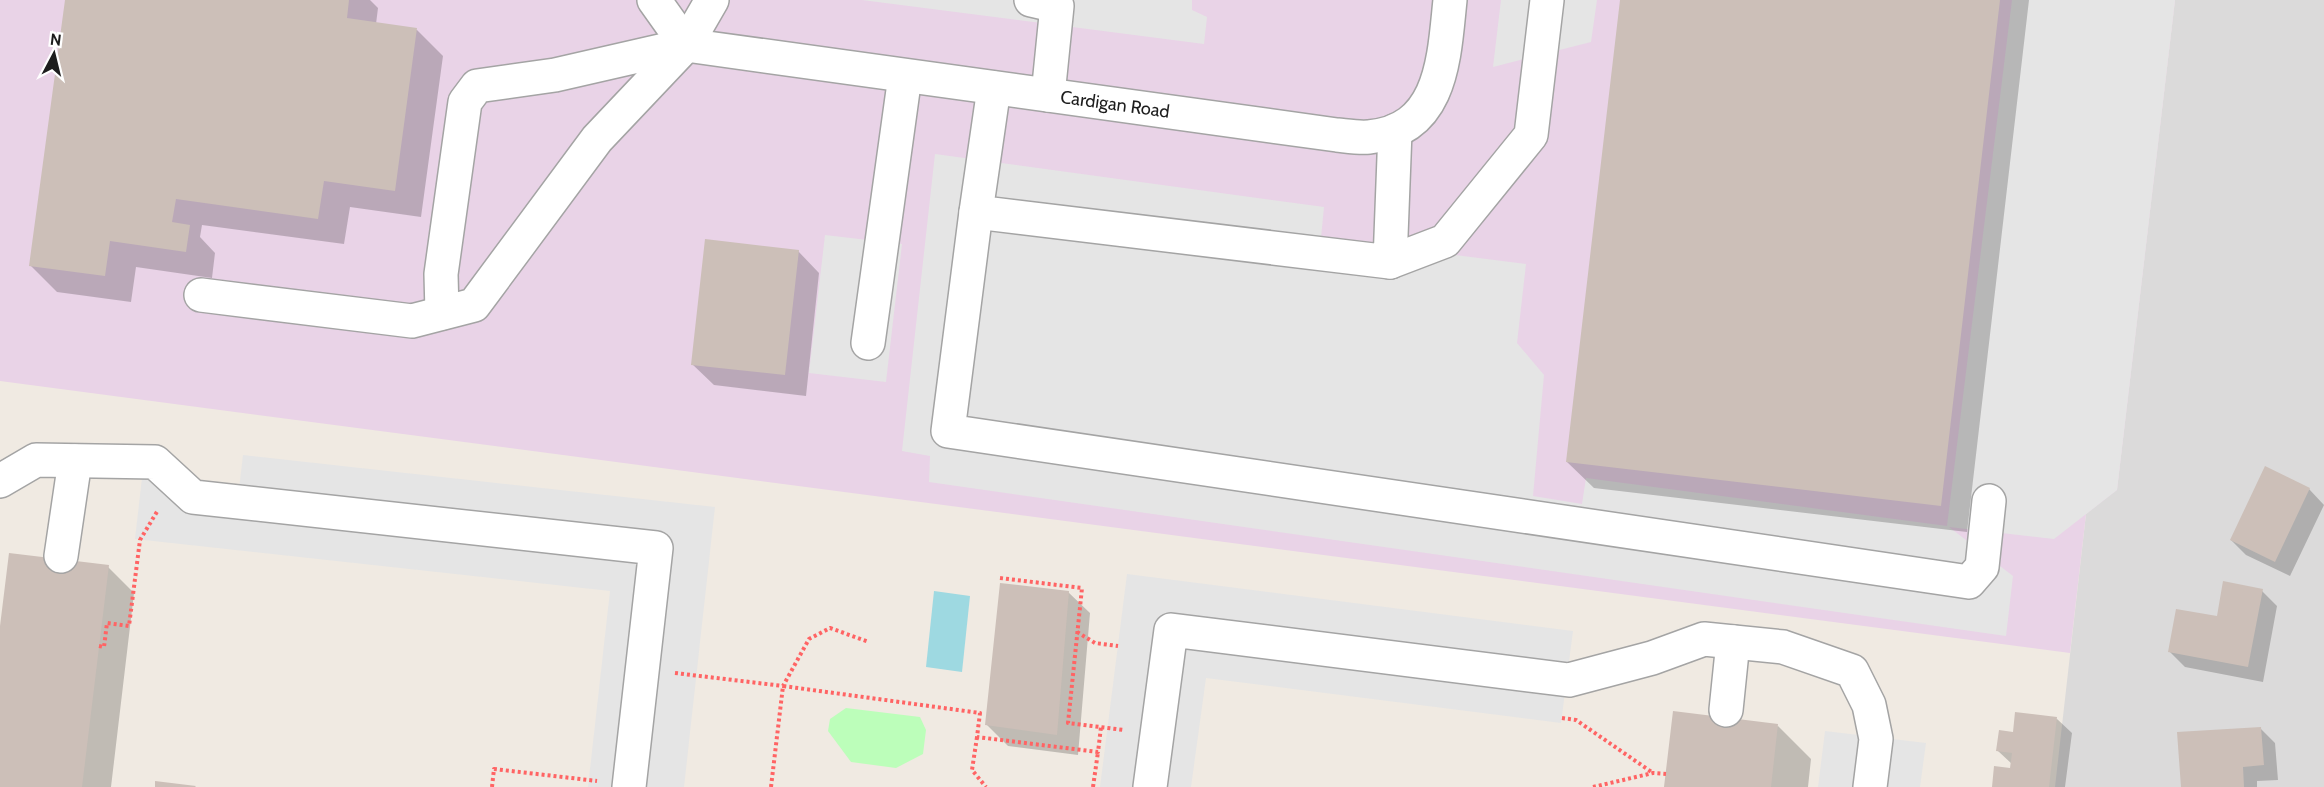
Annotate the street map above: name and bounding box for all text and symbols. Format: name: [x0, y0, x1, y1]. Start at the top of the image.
north arrow: [24, 24, 84, 84]
text: N: [49, 29, 63, 50]
street label: Cardigan Road: [1059, 86, 1171, 123]

